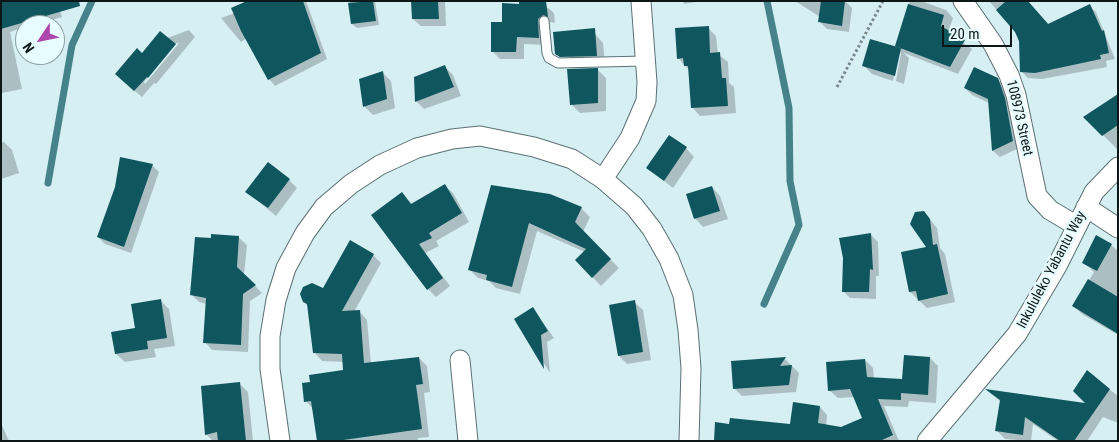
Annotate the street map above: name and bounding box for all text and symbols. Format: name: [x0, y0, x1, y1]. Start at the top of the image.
north arrow: [15, 15, 65, 65]
scale bar: [944, 15, 1014, 47]
text: 20 m: [950, 25, 980, 43]
text: N: [19, 40, 37, 56]
street label: 108973 Street: [1002, 78, 1036, 158]
street label: Inkululeko Yabantu Way: [1014, 208, 1090, 332]

